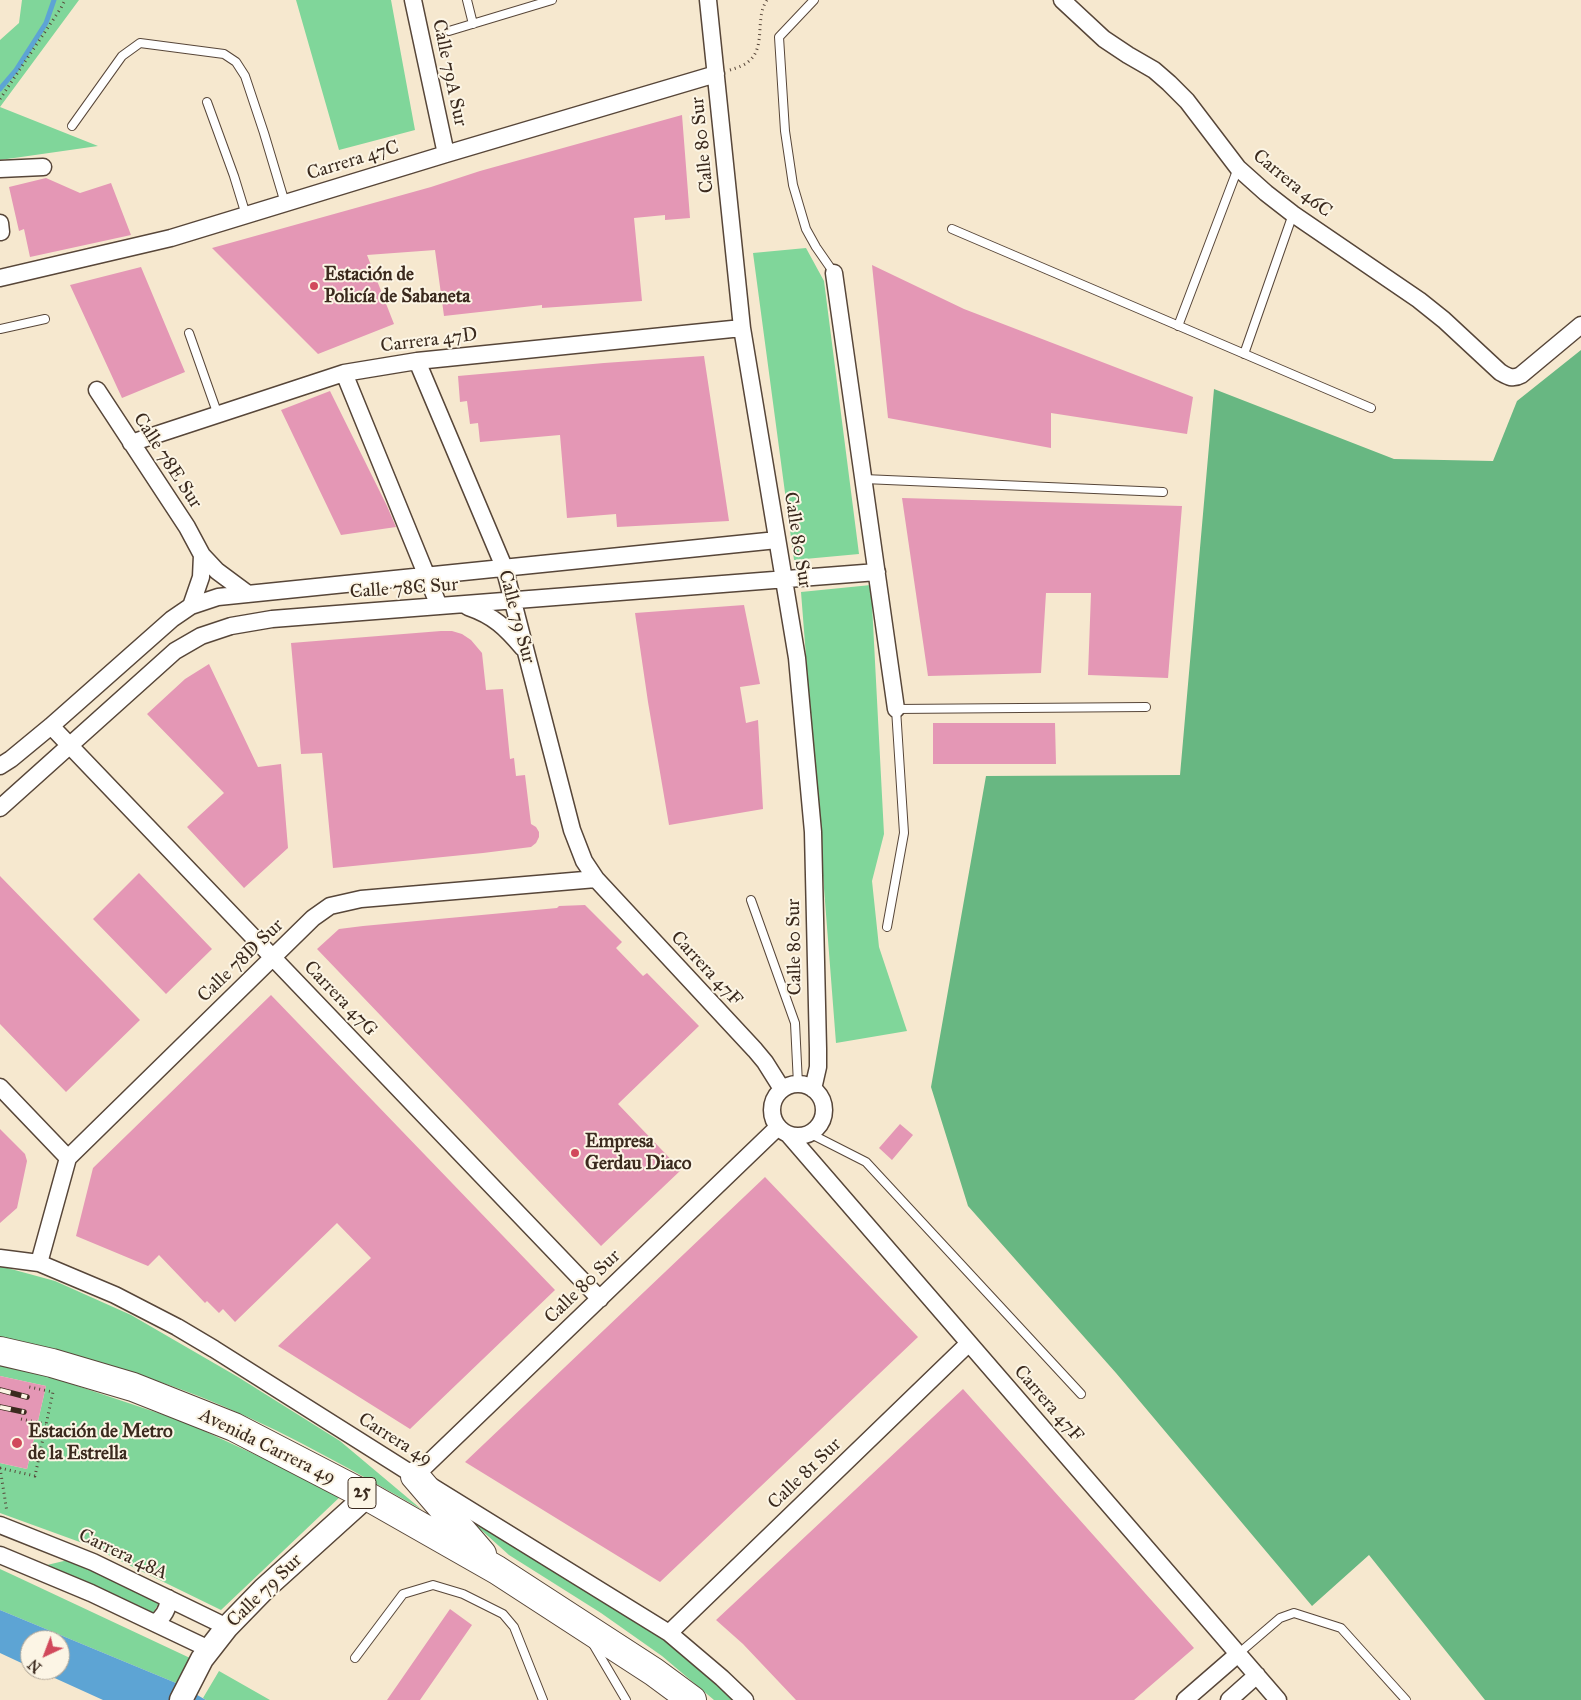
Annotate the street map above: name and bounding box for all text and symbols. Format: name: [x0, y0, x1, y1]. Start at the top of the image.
street label: Calle 79A Sur: [427, 18, 471, 128]
street label: Calle 80 Sur: [687, 96, 719, 194]
street label: Carrera 47C: [304, 136, 402, 186]
street label: Carrera 46C: [1248, 145, 1336, 223]
place label: Estación de Policía de Sabaneta: [324, 264, 470, 308]
marker: Estación de Policía de Sabaneta: [308, 280, 320, 292]
street label: Carrera 47D: [379, 324, 479, 358]
street label: Calle 78E Sur: [128, 409, 206, 513]
street label: Calle 80 Sur: [778, 490, 816, 590]
street label: Calle 79 Sur: [493, 568, 539, 666]
street label: Calle 78C Sur: [349, 574, 459, 604]
street label: Calle 80 Sur: [783, 898, 807, 996]
street label: Calle 78D Sur: [193, 914, 289, 1008]
street label: Carrera 47F: [665, 927, 747, 1011]
street label: Carrera 47G: [298, 957, 382, 1041]
place label: Empresa Gerdau Diaco: [585, 1131, 692, 1175]
marker: Empresa Gerdau Diaco: [569, 1147, 581, 1159]
street label: Calle 80 Sur: [540, 1245, 626, 1329]
street label: Carrera 47F: [1008, 1361, 1088, 1447]
street label: Avenida Carrera 49: [195, 1404, 339, 1490]
street label: Carrera 49: [354, 1408, 436, 1472]
place label: Estación de Metro de la Estrella: [28, 1421, 173, 1465]
street label: Calle 81 Sur: [764, 1433, 846, 1515]
marker: Estación de Metro de la Estrella: [10, 1436, 24, 1450]
road number: 25: [348, 1478, 376, 1509]
street label: Carrera 48A: [75, 1524, 171, 1586]
street label: Calle 79 Sur: [223, 1550, 307, 1632]
north arrow: [20, 1630, 70, 1680]
text: N: [25, 1655, 45, 1676]

